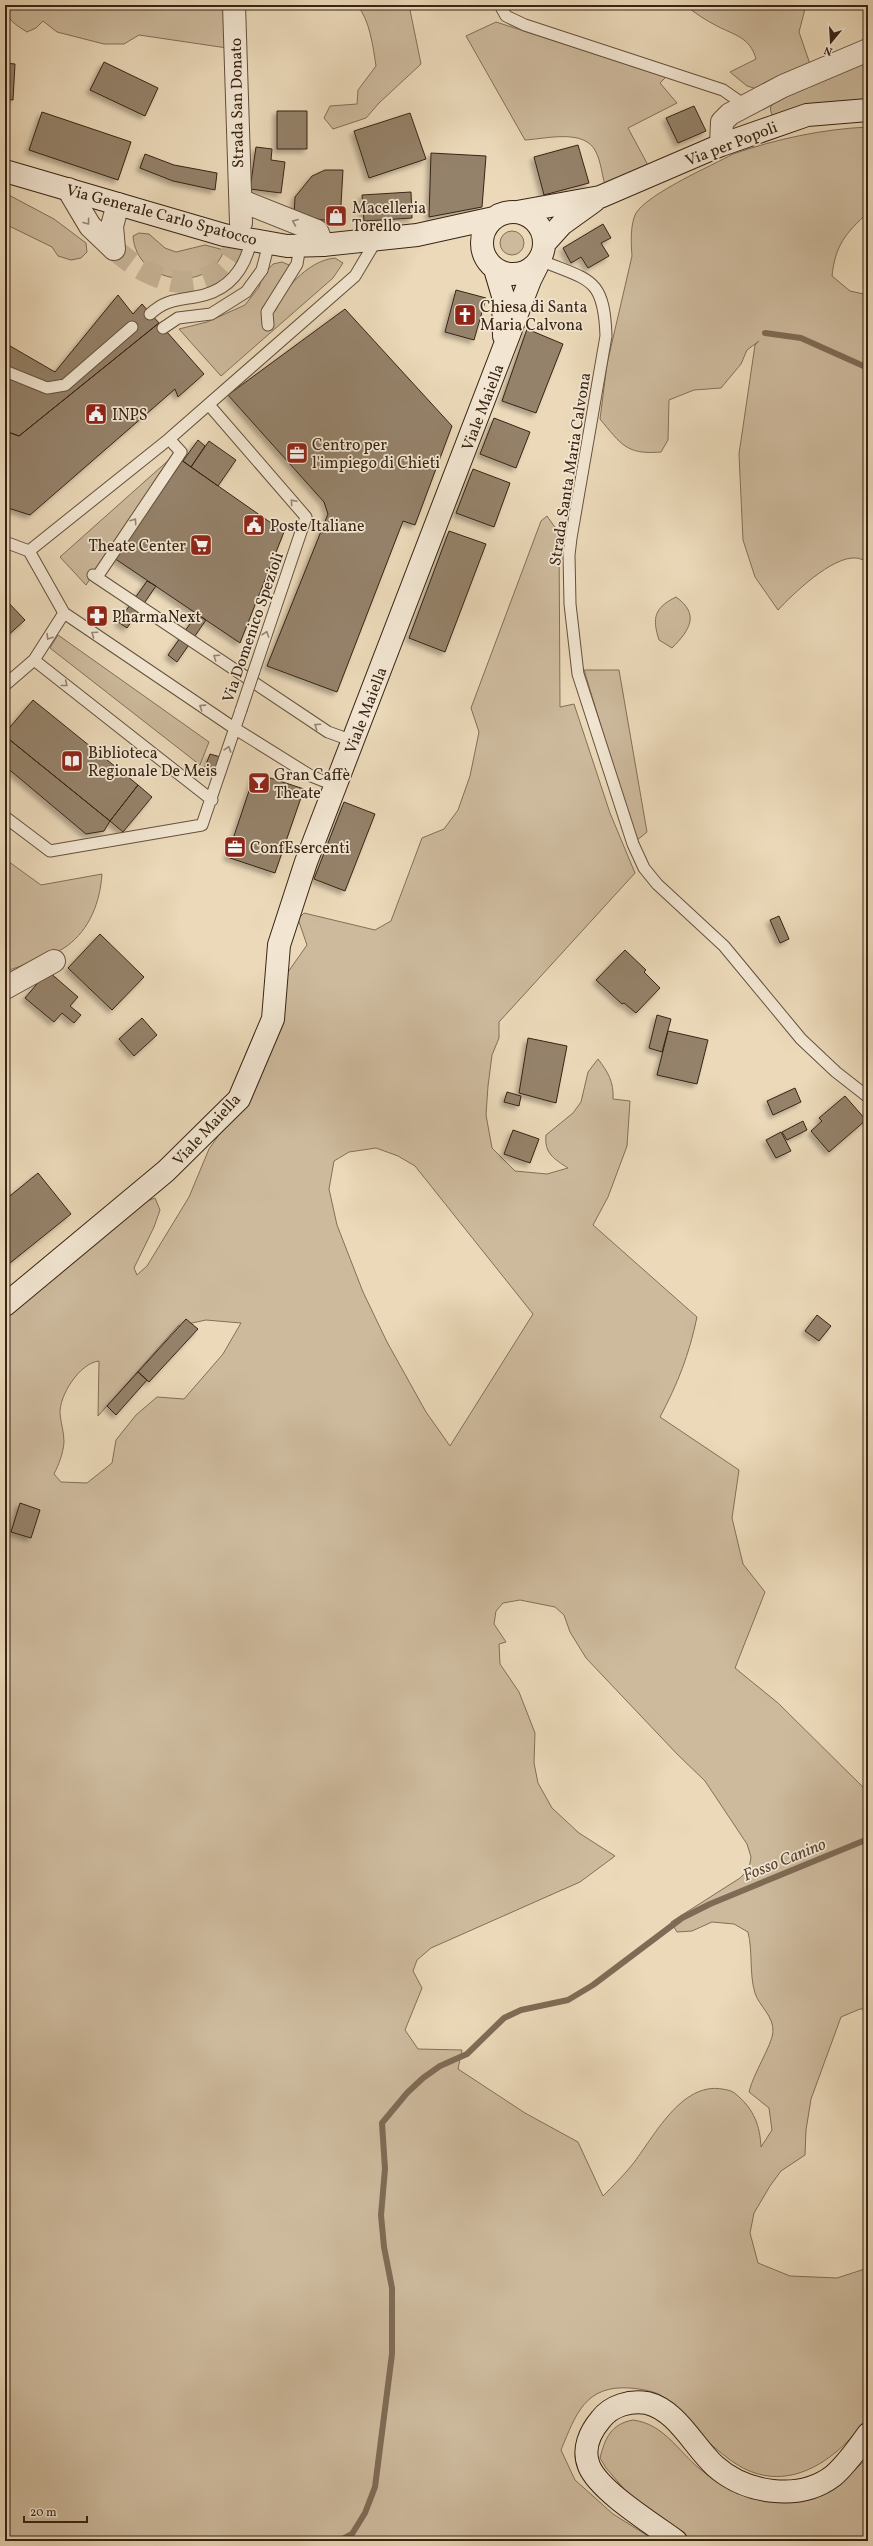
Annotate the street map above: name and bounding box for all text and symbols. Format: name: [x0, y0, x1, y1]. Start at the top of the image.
north arrow: [811, 22, 851, 62]
street label: Strada San Donato: [226, 38, 250, 168]
text: N: [822, 42, 834, 58]
street label: Via per Popoli: [682, 117, 781, 173]
street label: Via Generale Carlo Spatocco: [64, 180, 259, 252]
place label: Macelleria Torello: [352, 198, 426, 238]
shop icon: Macelleria Torello: [323, 203, 349, 229]
one-way arrow: [82, 217, 89, 224]
one-way arrow: [292, 219, 299, 227]
place label: Chiesa di Santa Maria Calvona: [480, 297, 587, 337]
church icon: Chiesa di Santa Maria Calvona: [452, 302, 478, 328]
street label: Viale Maiella: [457, 361, 511, 454]
street label: Strada Santa Maria Calvona: [545, 371, 597, 568]
public building icon: INPS: [83, 401, 109, 427]
place label: INPS: [112, 405, 148, 427]
place label: Centro per l'impiego di Chieti: [312, 435, 440, 475]
office icon: Centro per l'impiego di Chieti: [284, 440, 310, 466]
one-way arrow: [290, 499, 297, 506]
public building icon: Poste Italiane: [241, 512, 267, 538]
place label: Poste Italiane: [270, 516, 365, 538]
one-way arrow: [129, 519, 136, 526]
supermarket icon: Theate Center: [188, 532, 214, 558]
place label: Theate Center: [89, 536, 186, 558]
street label: Via Domenico Spezioli: [218, 549, 290, 706]
pharmacy icon: PharmaNext: [84, 603, 110, 629]
place label: PharmaNext: [112, 607, 201, 629]
one-way arrow: [91, 631, 98, 639]
one-way arrow: [262, 631, 270, 638]
one-way arrow: [46, 633, 54, 640]
one-way arrow: [213, 654, 220, 662]
street label: Viale Maiella: [340, 664, 394, 757]
one-way arrow: [60, 680, 67, 687]
one-way arrow: [199, 704, 206, 712]
one-way arrow: [315, 723, 322, 730]
place label: Biblioteca Regionale De Meis: [88, 743, 217, 783]
one-way arrow: [223, 746, 232, 753]
library icon: Biblioteca Regionale De Meis: [59, 748, 85, 774]
place label: Gran Caffè Theate: [274, 765, 350, 805]
bar icon: Gran Caffè Theate: [246, 770, 272, 796]
office icon: ConfEsercenti: [222, 834, 248, 860]
place label: ConfEsercenti: [250, 838, 350, 860]
street label: Viale Maiella: [168, 1089, 247, 1171]
water label: Fosso Canino: [739, 1833, 830, 1888]
scale bar: [24, 2498, 87, 2524]
text: 20 m: [30, 2505, 57, 2521]

